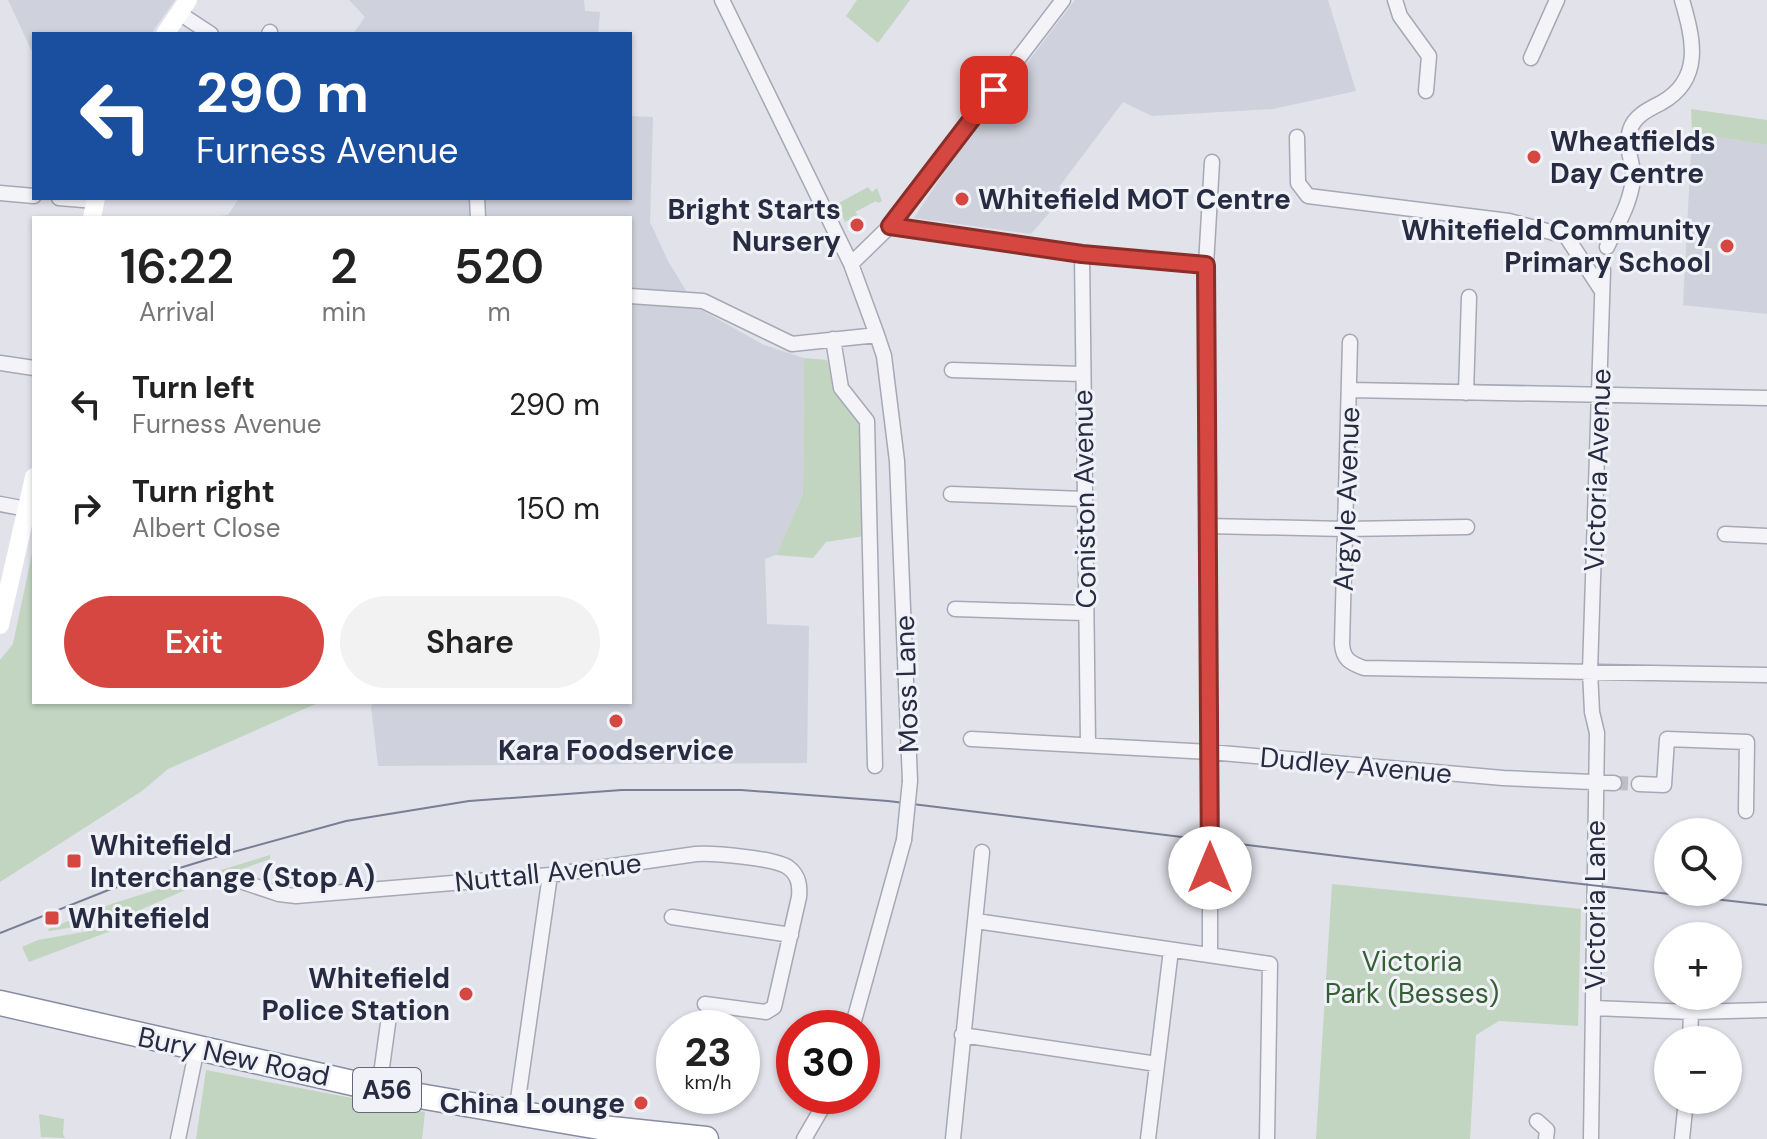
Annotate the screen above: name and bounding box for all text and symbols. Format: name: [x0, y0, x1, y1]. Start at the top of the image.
text: 290 m: [196, 56, 369, 129]
pin: [960, 56, 1028, 124]
icon: left: [64, 64, 168, 168]
icon: arrive: [972, 68, 1016, 112]
place label: Wheatfields Day Centre: [1550, 123, 1716, 192]
text: Furness Avenue: [196, 127, 458, 174]
marker: Wheatfields Day Centre: [1525, 148, 1543, 166]
place label: Whitefield MOT Centre: [978, 181, 1291, 218]
marker: Whitefield MOT Centre: [953, 190, 971, 208]
place label: Bright Starts Nursery: [667, 191, 841, 260]
place label: Whitefield Community Primary School: [1401, 212, 1711, 281]
marker: Bright Starts Nursery: [848, 216, 866, 234]
text: 16:22: [120, 235, 234, 298]
text: 2: [330, 235, 358, 298]
text: 520: [454, 235, 544, 298]
marker: Whitefield Community Primary School: [1718, 237, 1736, 255]
text: Arrival: [139, 295, 215, 329]
text: min: [322, 295, 366, 329]
text: m: [487, 295, 511, 329]
text: Turn left: [132, 368, 255, 407]
street label: Victoria Avenue: [1575, 368, 1620, 572]
icon: left: [64, 382, 108, 426]
text: 290 m: [509, 385, 600, 424]
street label: Coniston Avenue: [1064, 389, 1105, 609]
street label: Argyle Avenue: [1325, 406, 1368, 592]
text: Furness Avenue: [132, 407, 322, 441]
text: Turn right: [132, 472, 275, 511]
icon: right: [64, 486, 108, 530]
text: 150 m: [517, 489, 600, 528]
text: Albert Close: [132, 511, 281, 545]
button: Exit: [64, 596, 324, 688]
button: Share: [340, 596, 600, 688]
street label: Moss Lane: [886, 615, 927, 753]
marker: Kara Foodservice: [607, 712, 625, 730]
place label: Kara Foodservice: [498, 732, 734, 769]
street label: Dudley Avenue: [1258, 739, 1454, 792]
map controls: [1654, 818, 1742, 1114]
button: search: [1654, 818, 1742, 906]
street label: Victoria Lane: [1577, 820, 1614, 990]
position arrow: [1168, 826, 1252, 910]
place label: Whitefield Interchange (Stop A): [90, 827, 375, 896]
street label: Nuttall Avenue: [453, 844, 643, 901]
marker: Whitefield Interchange (Stop A): [65, 852, 83, 870]
place label: Whitefield: [68, 900, 210, 937]
marker: Whitefield: [43, 909, 61, 927]
button: +: [1654, 922, 1742, 1010]
park label: Victoria Park (Besses): [1325, 943, 1499, 1012]
place label: Whitefield Police Station: [261, 960, 450, 1029]
marker: Whitefield Police Station: [457, 985, 475, 1003]
speed limit sign: 30: [776, 1010, 880, 1114]
street label: Bury New Road: [135, 1018, 333, 1095]
text: 23: [684, 1026, 732, 1078]
button: −: [1654, 1026, 1742, 1114]
road number: A56: [353, 1068, 421, 1112]
text: km/h: [684, 1069, 732, 1095]
place label: China Lounge: [440, 1085, 625, 1122]
marker: China Lounge: [632, 1094, 650, 1112]

